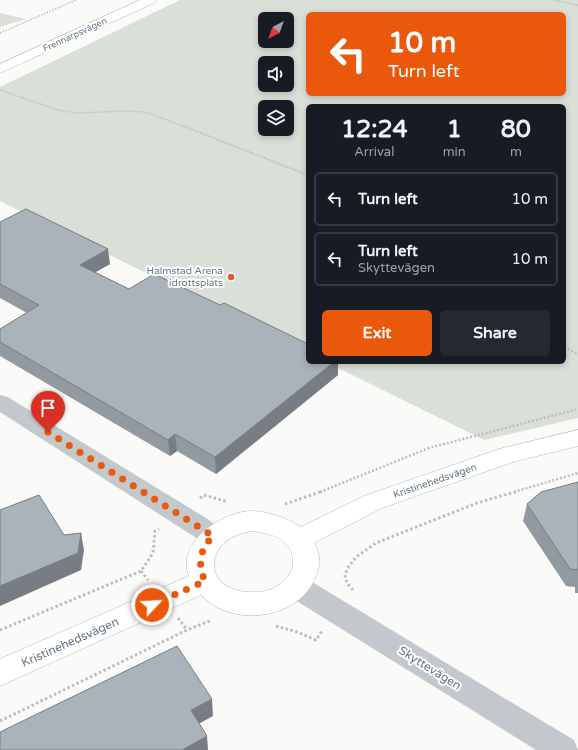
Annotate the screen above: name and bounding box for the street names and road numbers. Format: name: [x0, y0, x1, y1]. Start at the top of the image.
street label: Frennarpsvägen: [41, 15, 109, 55]
street label: Kristinehedsvägen: [392, 461, 478, 501]
street label: Kristinehedsvägen: [19, 614, 121, 670]
street label: Skyttevägen: [396, 643, 464, 693]

